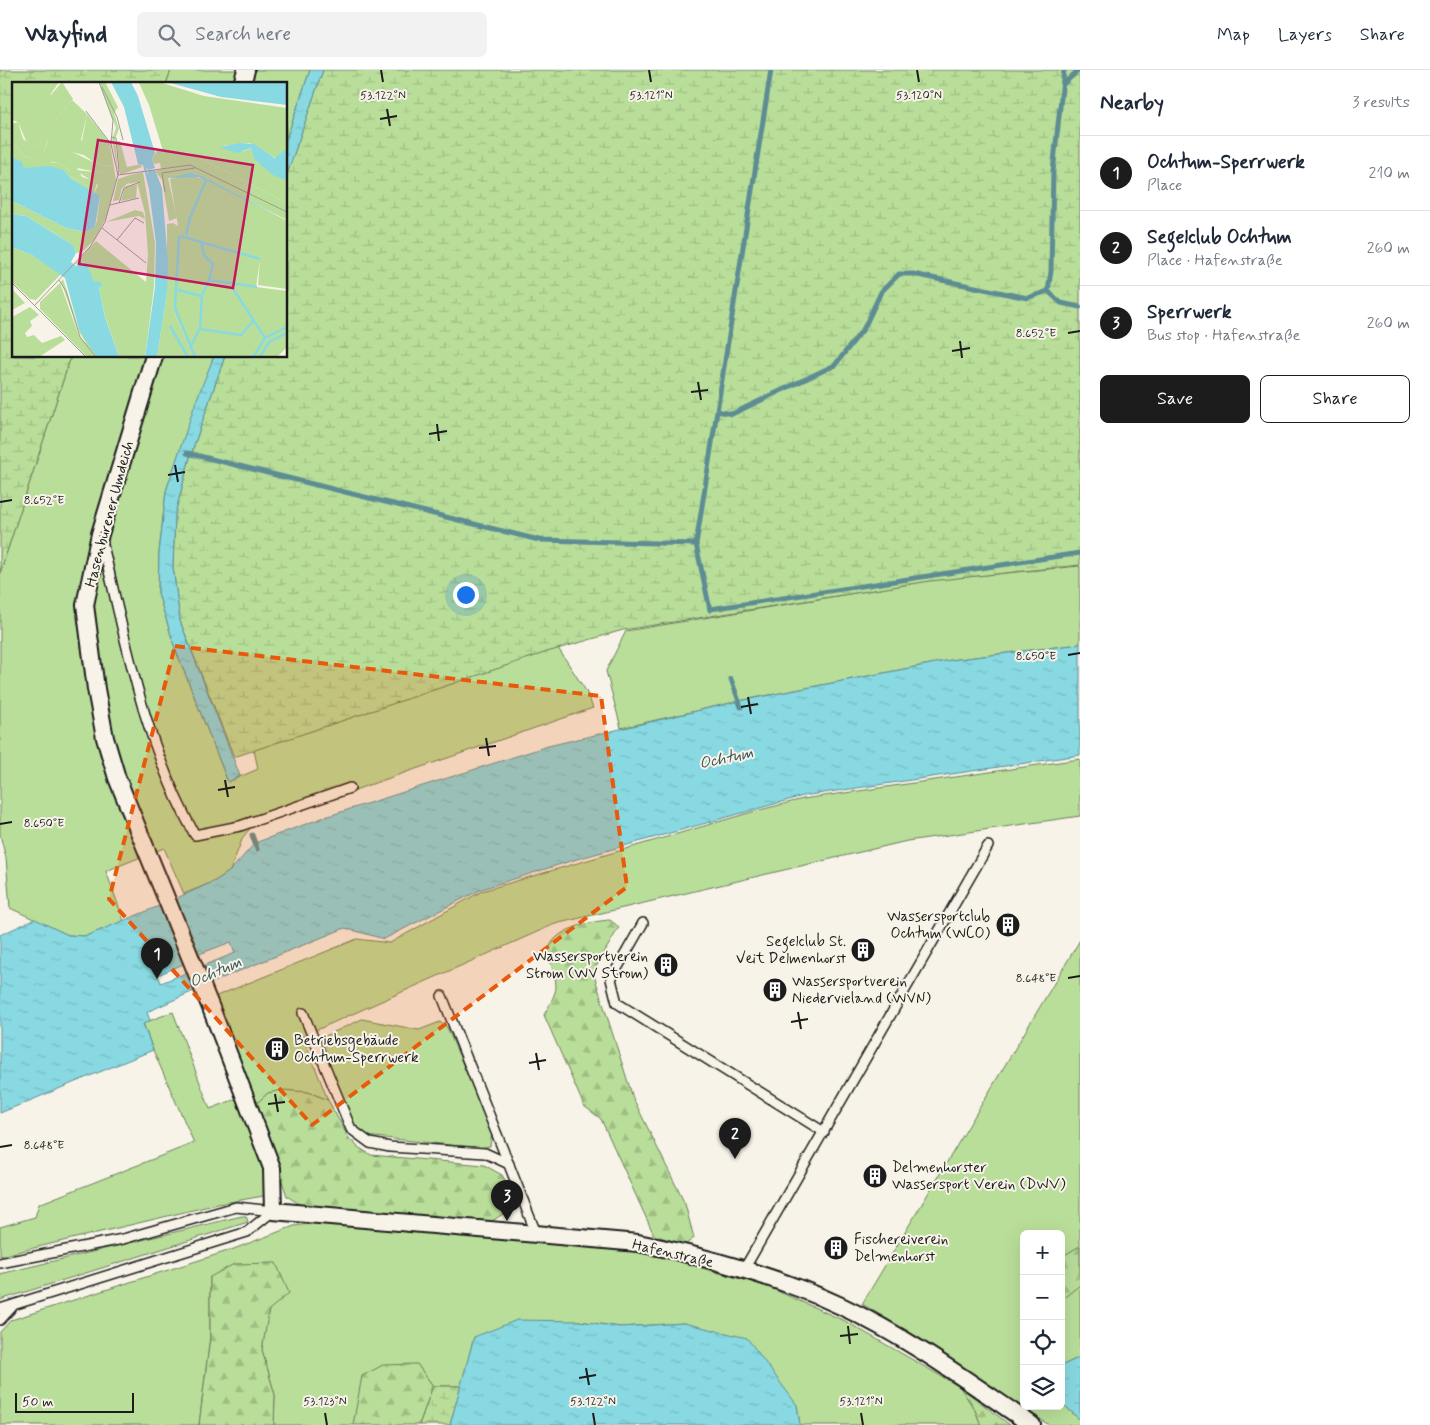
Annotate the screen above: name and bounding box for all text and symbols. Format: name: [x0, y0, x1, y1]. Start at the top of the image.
search box: [137, 12, 487, 57]
text: Wayfind: [25, 19, 107, 50]
icon: search: [155, 21, 183, 49]
text: Search here: [195, 22, 291, 47]
text: Map: [1217, 23, 1250, 47]
text: Layers: [1278, 23, 1332, 47]
text: Share: [1360, 23, 1405, 47]
inset map: [12, 82, 288, 358]
text: 53.122°N: [360, 88, 406, 104]
text: 53.121°N: [629, 88, 673, 104]
text: 53.120°N: [896, 88, 942, 104]
text: Nearby: [1100, 89, 1164, 117]
text: 3 results: [1352, 92, 1410, 113]
text: Ochtum-Sperrwerk: [1147, 150, 1305, 175]
text: 1: [1112, 163, 1120, 184]
text: 210 m: [1369, 163, 1410, 184]
text: Place: [1147, 175, 1182, 196]
text: Segelclub Ochtum: [1147, 225, 1292, 250]
text: 2: [1112, 238, 1120, 259]
text: 260 m: [1367, 238, 1410, 259]
text: Place · Hafenstraße: [1147, 250, 1283, 271]
text: Sperrwerk: [1147, 300, 1232, 325]
text: 3: [1112, 313, 1120, 334]
text: 260 m: [1367, 313, 1410, 334]
text: Bus stop · Hafenstraße: [1147, 325, 1300, 346]
text: 8.652°E: [1016, 326, 1056, 342]
button: Save: [1100, 375, 1250, 423]
button: Share: [1260, 375, 1410, 423]
street label: Hasenbürener Umdeich: [81, 439, 139, 590]
text: 8.652°E: [24, 493, 64, 509]
your location: [453, 582, 479, 608]
text: 8.650°E: [1016, 649, 1056, 665]
water label: Ochtum: [697, 742, 755, 774]
text: 8.650°E: [24, 816, 64, 832]
place label: Wassersportclub Ochtum (WCO): [887, 907, 991, 944]
building icon: Wassersportclub Ochtum (WCO): [995, 912, 1021, 938]
place label: Segelclub St. Veit Delmenhorst: [736, 932, 847, 969]
building icon: Segelclub St. Veit Delmenhorst: [850, 937, 876, 963]
pin: 1: [141, 938, 173, 979]
place label: Wassersportverein Strom (WV Strom): [526, 947, 649, 984]
water label: Ochtum: [186, 952, 245, 993]
building icon: Wassersportverein Strom (WV Strom): [653, 952, 679, 978]
text: 8.648°E: [1016, 971, 1056, 987]
place label: Wassersportverein Niedervieland (WVN): [792, 972, 931, 1009]
building icon: Wassersportverein Niedervieland (WVN): [762, 977, 788, 1003]
place label: Betriebsgebäude Ochtum-Sperrwerk: [294, 1031, 419, 1068]
building icon: Betriebsgebäude Ochtum-Sperrwerk: [264, 1036, 290, 1062]
pin: 2: [719, 1118, 751, 1159]
text: 8.648°E: [24, 1138, 64, 1154]
place label: Delmenhorster Wassersport Verein (DWV): [892, 1158, 1066, 1195]
building icon: Delmenhorster Wassersport Verein (DWV): [862, 1163, 888, 1189]
pin: 3: [491, 1180, 523, 1221]
place label: Fischereiverein Delmenhorst: [854, 1230, 948, 1267]
map controls: [1020, 1230, 1065, 1410]
button: +: [1020, 1230, 1065, 1275]
street label: Hafenstraße: [630, 1235, 715, 1273]
building icon: Fischereiverein Delmenhorst: [823, 1235, 849, 1261]
button: −: [1020, 1275, 1065, 1320]
button: locate: [1020, 1320, 1065, 1365]
button: layers: [1020, 1365, 1065, 1410]
scale bar: [15, 1390, 134, 1413]
text: 50 m: [22, 1393, 53, 1411]
text: 53.123°N: [303, 1394, 347, 1410]
text: 53.122°N: [570, 1394, 616, 1410]
text: 53.121°N: [839, 1394, 883, 1410]

